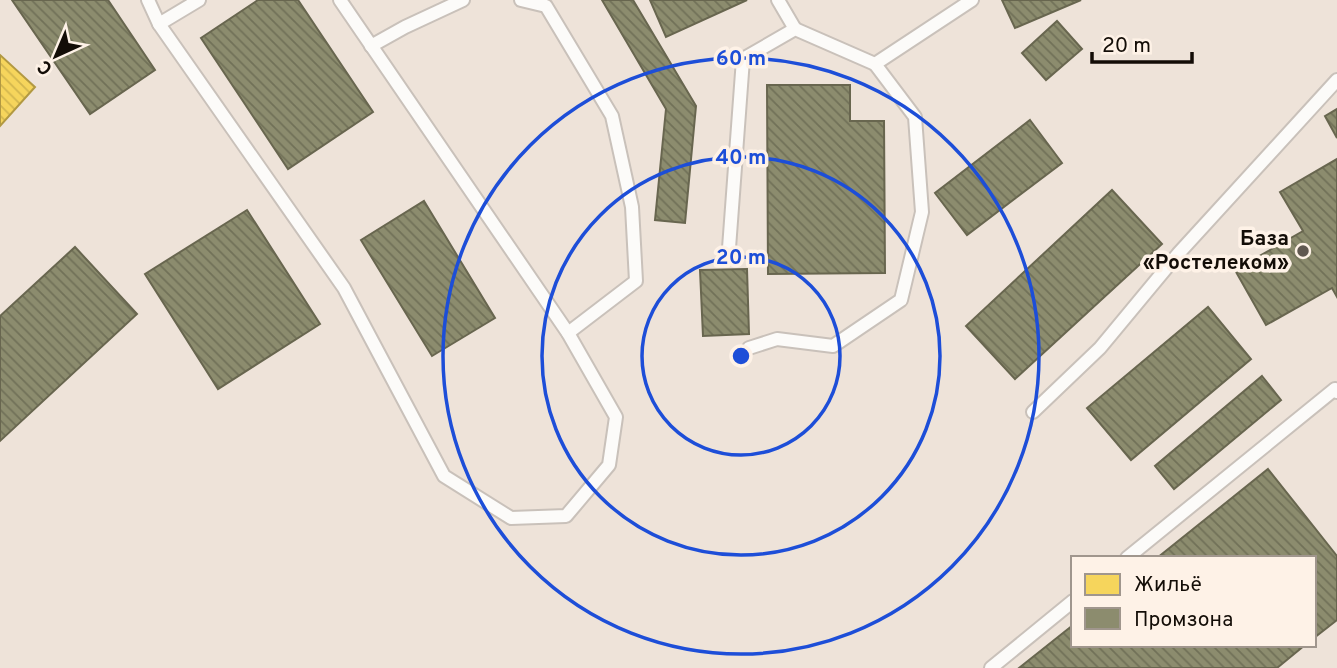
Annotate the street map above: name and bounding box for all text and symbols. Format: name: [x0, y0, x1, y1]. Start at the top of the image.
north arrow: [21, 21, 91, 91]
scale bar: [1092, 21, 1192, 65]
text: 20 m: [1102, 33, 1151, 60]
text: 60 m: [716, 46, 766, 73]
text: С: [33, 54, 58, 80]
text: 40 m: [716, 145, 766, 172]
place label: База «Ростелеком»: [1143, 226, 1289, 277]
marker: База «Ростелеком»: [1295, 243, 1311, 259]
text: 20 m: [716, 245, 766, 272]
centre of rings: [729, 344, 753, 368]
legend: [1071, 556, 1316, 647]
text: Жильё: [1134, 572, 1202, 599]
text: Промзона: [1134, 607, 1233, 634]

